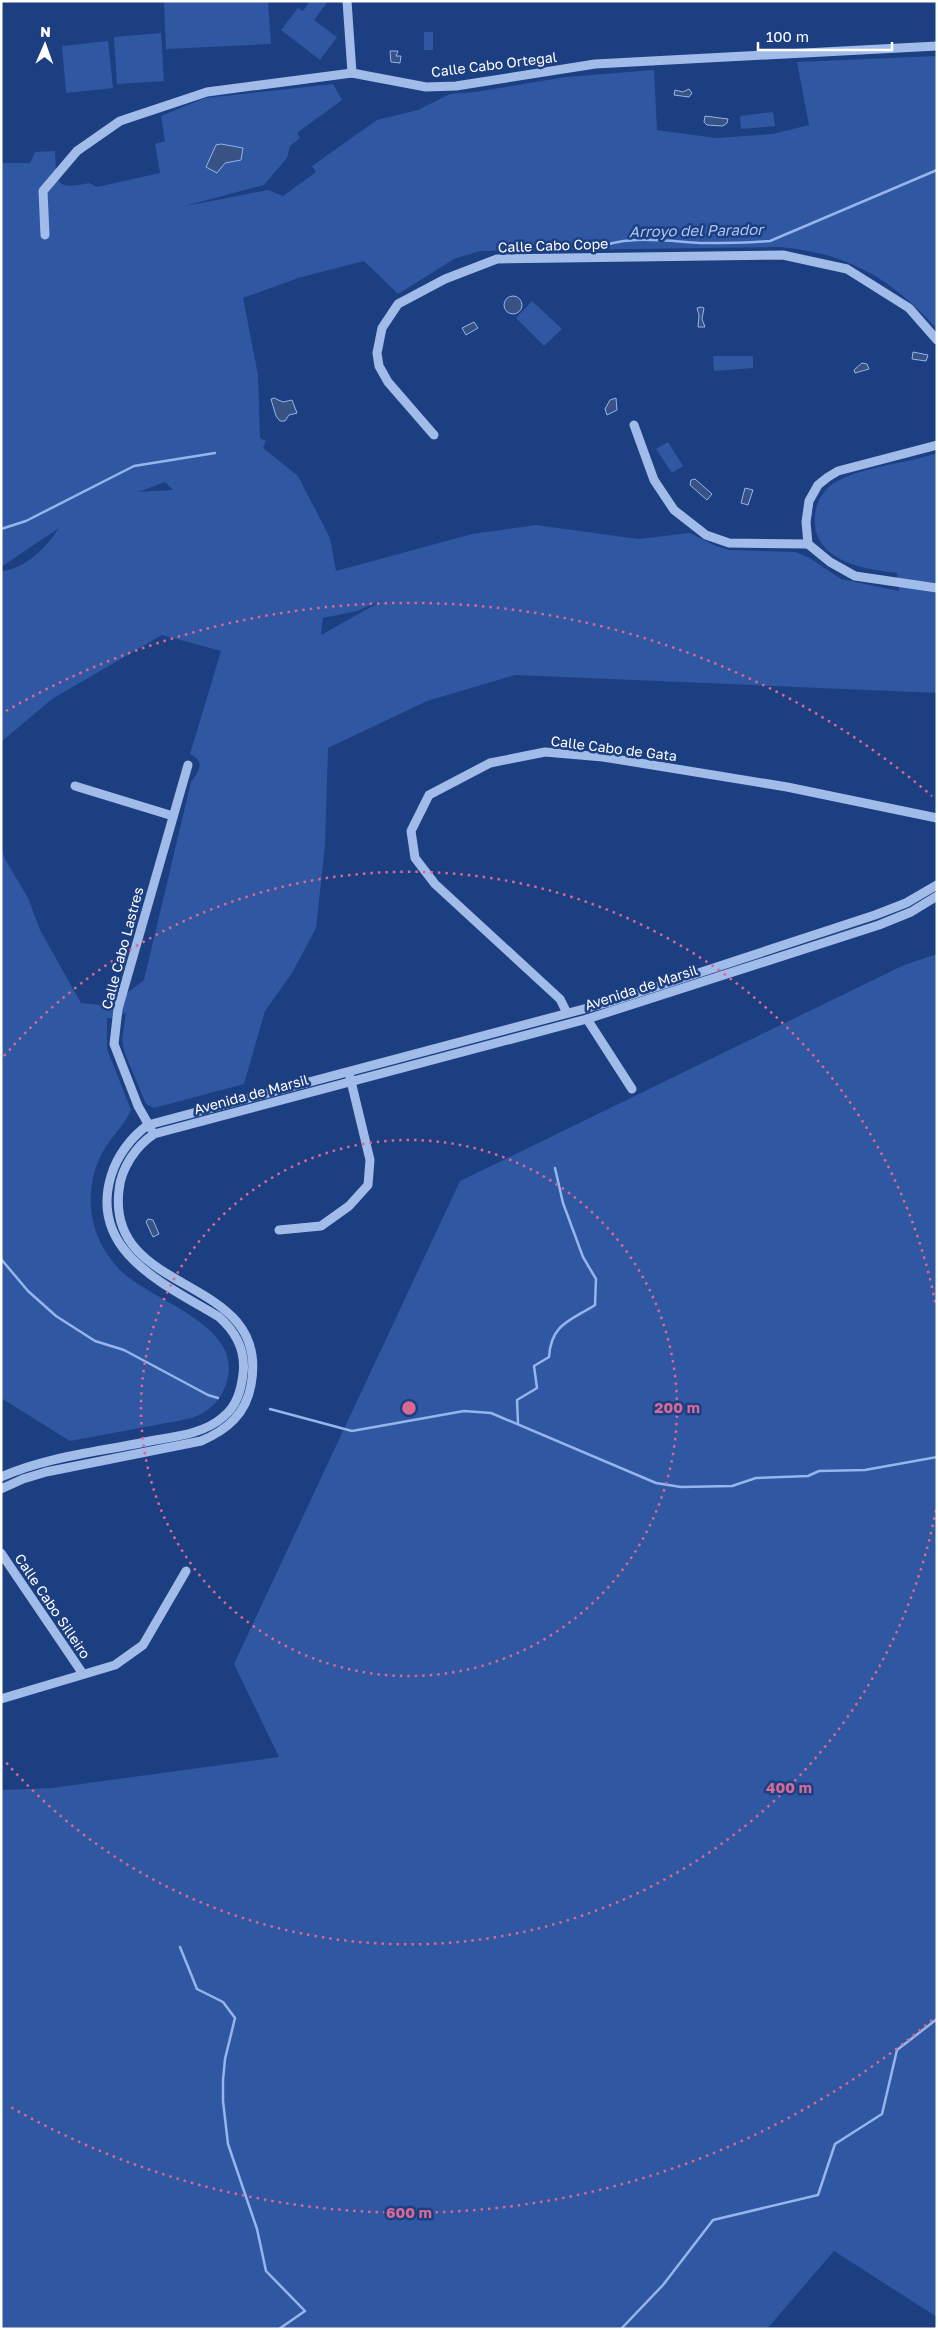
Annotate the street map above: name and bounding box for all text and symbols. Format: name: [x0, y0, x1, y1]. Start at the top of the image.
north arrow: [20, 20, 70, 70]
scale bar: [758, 20, 892, 52]
text: N: [40, 23, 51, 40]
text: 100 m: [766, 27, 809, 45]
street label: Calle Cabo Ortegal: [430, 48, 558, 80]
water label: Arroyo del Parador: [629, 220, 765, 241]
street label: Calle Cabo Cope: [498, 235, 608, 255]
street label: Calle Cabo de Gata: [550, 732, 678, 764]
street label: Calle Cabo Lastres: [98, 885, 146, 1011]
street label: Avenida de Marsil: [582, 961, 700, 1013]
street label: Avenida de Marsil: [192, 1071, 310, 1117]
text: 200 m: [654, 1398, 700, 1416]
centre of rings: [400, 1399, 418, 1417]
street label: Calle Cabo Silleiro: [12, 1550, 94, 1662]
text: 400 m: [766, 1778, 812, 1796]
text: 600 m: [386, 2203, 432, 2221]

